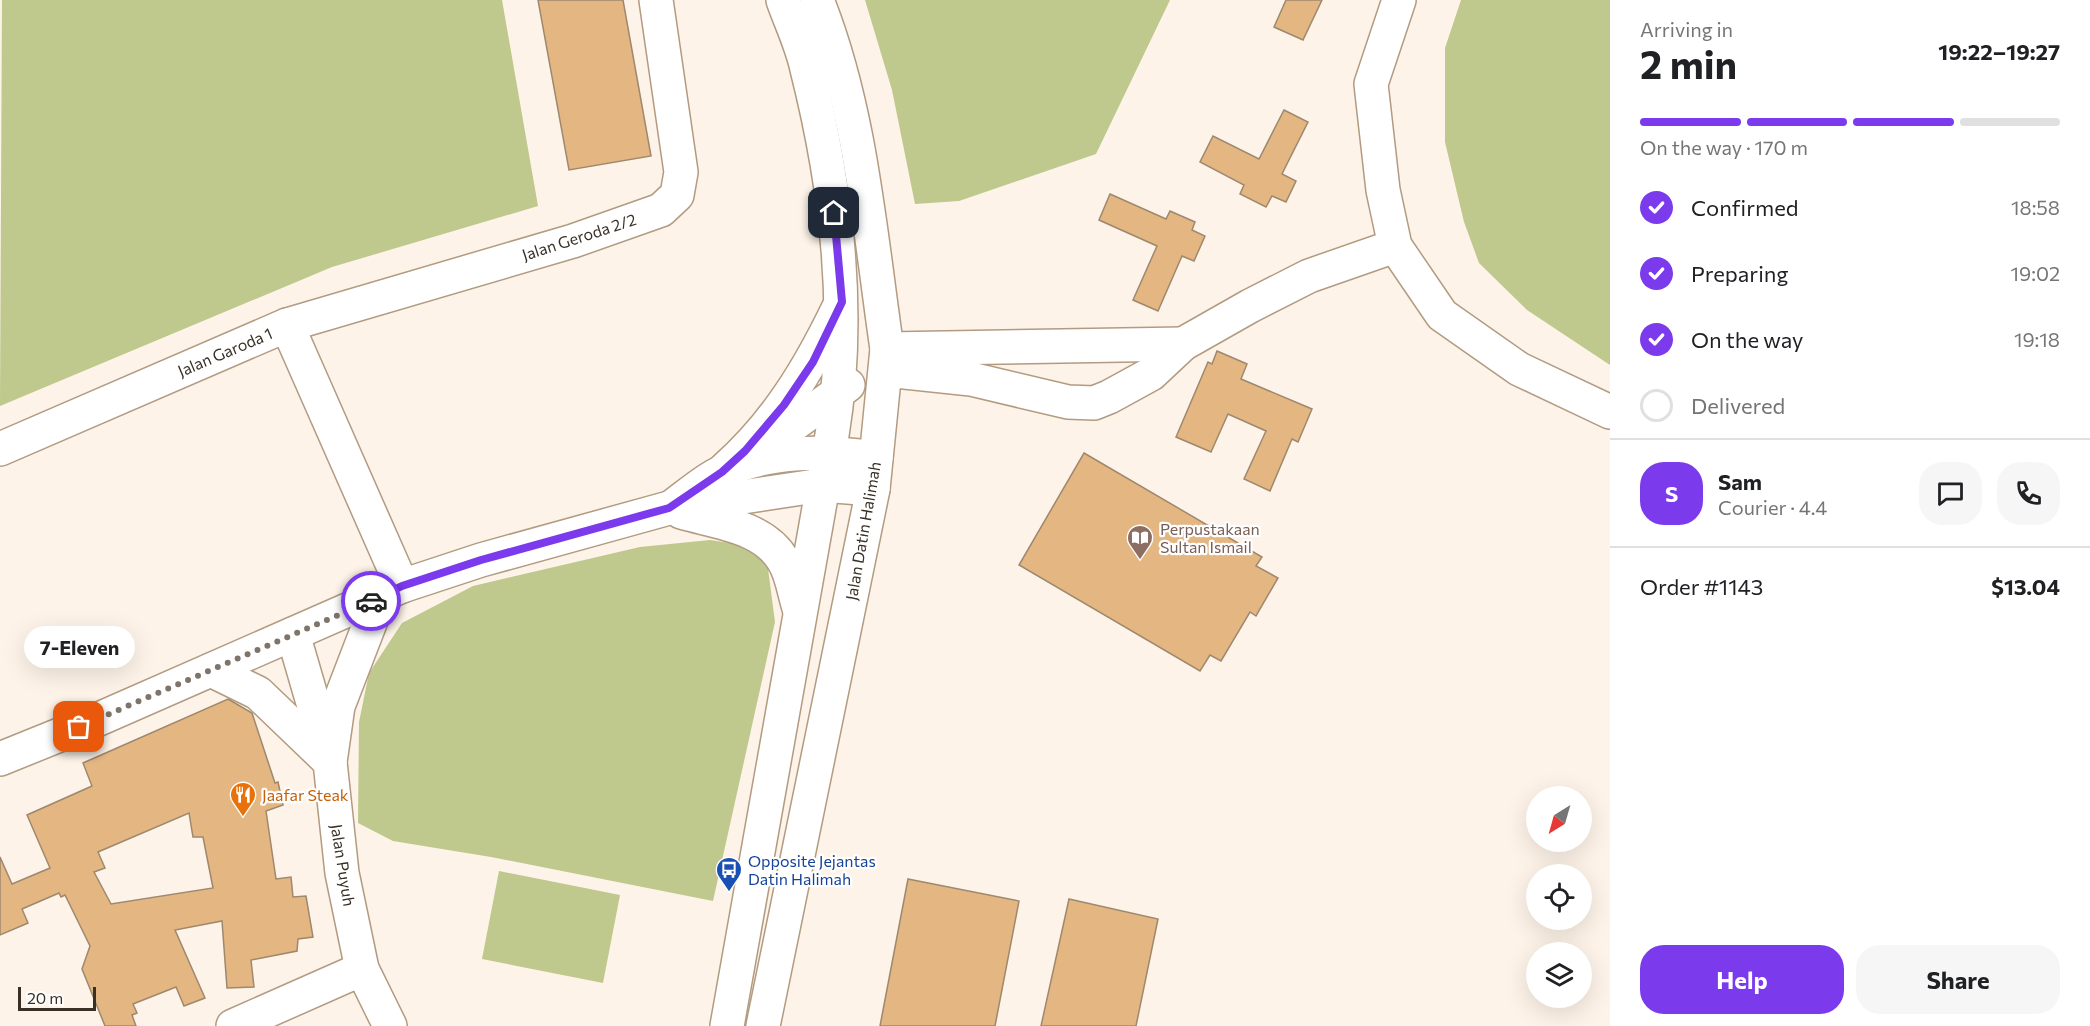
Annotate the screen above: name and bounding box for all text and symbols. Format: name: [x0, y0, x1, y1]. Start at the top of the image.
text: Arriving in: [1640, 17, 1733, 41]
text: 19:22–19:27: [1938, 38, 2060, 65]
text: 2 min: [1640, 39, 1737, 87]
text: On the way · 170 m: [1640, 135, 1808, 159]
pin: [808, 187, 859, 238]
icon: check: [1640, 191, 1673, 224]
text: Confirmed: [1691, 194, 1798, 221]
text: 18:58: [2011, 195, 2060, 219]
icon: home: [817, 196, 850, 229]
street label: Jalan Geroda 2/2: [519, 209, 639, 264]
icon: check: [1640, 257, 1673, 290]
text: Preparing: [1691, 260, 1788, 287]
text: 19:02: [2011, 261, 2060, 285]
street label: Jalan Garoda 1: [175, 323, 275, 380]
icon: check: [1640, 323, 1673, 356]
text: On the way: [1691, 326, 1803, 353]
text: 19:18: [2014, 327, 2060, 351]
text: Delivered: [1691, 392, 1785, 419]
street label: Jalan Datin Halimah: [841, 460, 884, 602]
button: chat: [1919, 462, 1982, 525]
button: phone: [1997, 462, 2060, 525]
text: Sam: [1718, 468, 1762, 495]
text: S: [1665, 480, 1678, 507]
text: Courier · 4.4: [1718, 495, 1827, 519]
place label: Perpustakaan Sultan Ismail: [1160, 519, 1260, 556]
library icon: Perpustakaan Sultan Ismail: [1125, 523, 1155, 561]
courier: [341, 571, 401, 631]
text: Order #1143: [1640, 573, 1763, 600]
text: $13.04: [1991, 573, 2060, 600]
icon: car: [355, 585, 388, 618]
callout: 7-Eleven: [23, 625, 134, 667]
text: 7-Eleven: [40, 635, 119, 659]
pin: [53, 701, 104, 752]
icon: bag: [62, 710, 95, 743]
restaurant icon: Jaafar Steak: [228, 780, 258, 818]
place label: Jaafar Steak: [262, 785, 349, 804]
north arrow: [1526, 786, 1592, 852]
map controls: [1526, 786, 1592, 1008]
street label: Jalan Puyuh: [328, 822, 359, 907]
place label: Opposite Jejantas Datin Halimah: [748, 851, 876, 888]
bus stop icon: Opposite Jejantas Datin Halimah: [714, 855, 744, 893]
button: locate: [1526, 864, 1592, 930]
button: layers: [1526, 942, 1592, 1008]
button: Help: [1640, 945, 1844, 1014]
button: Share: [1856, 945, 2060, 1014]
scale bar: [18, 984, 96, 1012]
text: 20 m: [27, 988, 63, 1007]

